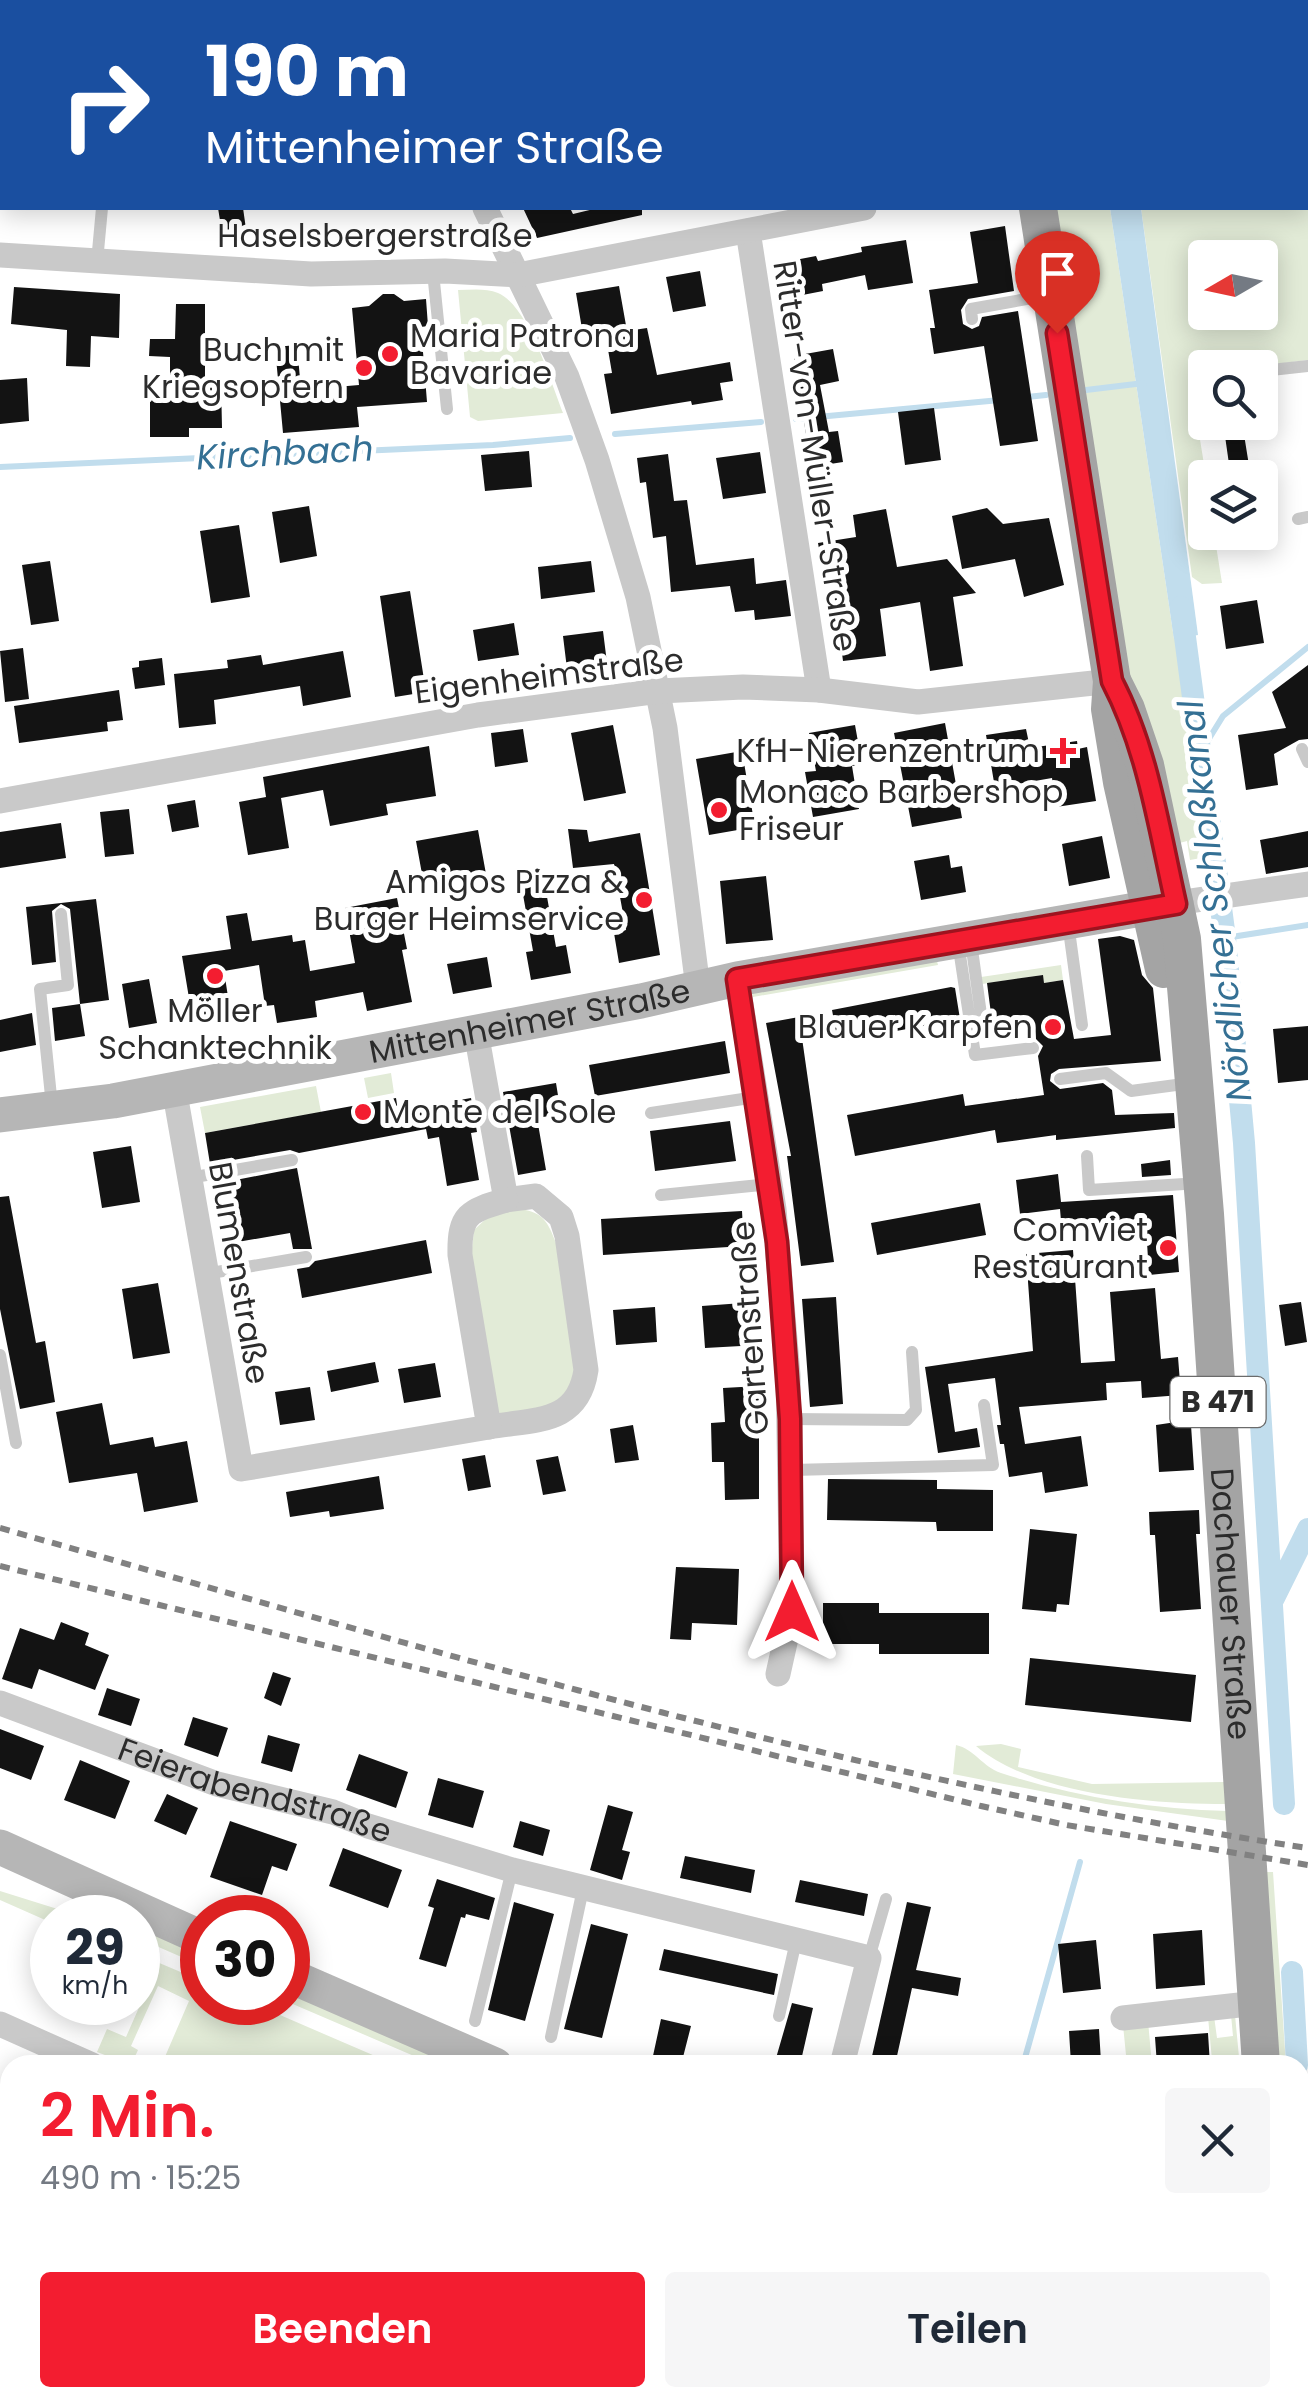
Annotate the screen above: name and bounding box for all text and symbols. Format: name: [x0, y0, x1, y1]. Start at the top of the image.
text: 190 m: [205, 22, 409, 121]
icon: right: [40, 40, 170, 170]
text: Mittenheimer Straße: [205, 116, 664, 179]
street label: Haselsbergerstraße: [217, 213, 533, 258]
pin: [1015, 231, 1100, 334]
north arrow: [1188, 240, 1278, 330]
map controls: [1188, 240, 1278, 550]
icon: arrive: [1030, 246, 1085, 301]
street label: Ritter-von-Müller-Straße: [762, 257, 869, 655]
place label: Maria Patrona Bavariae: [410, 313, 636, 395]
place label: Buch mit Kriegsopfern: [142, 327, 344, 409]
marker: Maria Patrona Bavariae: [379, 343, 401, 365]
button: search: [1188, 350, 1278, 440]
marker: Buch mit Kriegsopfern: [353, 357, 375, 379]
water label: Kirchbach: [195, 423, 375, 482]
button: layers: [1188, 460, 1278, 550]
street label: Eigenheimstraße: [412, 637, 686, 714]
water label: Nördlicher Schloßkanal: [1166, 697, 1263, 1105]
place label: KfH-Nierenzentrum: [736, 728, 1040, 773]
marker: KfH-Nierenzentrum: [1050, 738, 1076, 764]
place label: Monaco Barbershop Friseur: [739, 769, 1063, 851]
marker: Monaco Barbershop Friseur: [708, 799, 730, 821]
place label: Amigos Pizza & Burger Heimservice: [314, 859, 624, 941]
marker: Amigos Pizza & Burger Heimservice: [633, 889, 655, 911]
marker: Möller Schanktechnik: [204, 965, 226, 987]
street label: Mittenheimer Straße: [365, 967, 695, 1074]
place label: Möller Schanktechnik: [98, 988, 332, 1070]
place label: Blauer Karpfen: [798, 1004, 1033, 1049]
marker: Blauer Karpfen: [1042, 1016, 1064, 1038]
place label: Monte del Sole: [383, 1089, 616, 1134]
marker: Monte del Sole: [352, 1101, 374, 1123]
street label: Blumenstraße: [198, 1158, 281, 1388]
place label: Comviet Restaurant: [973, 1207, 1148, 1289]
street label: Gartenstraße: [720, 1220, 779, 1436]
marker: Comviet Restaurant: [1157, 1237, 1179, 1259]
road number: B 471: [1170, 1377, 1266, 1427]
street label: Dachauer Straße: [1200, 1466, 1263, 1741]
position arrow: [740, 1560, 844, 1664]
street label: Feierabendstraße: [112, 1726, 397, 1854]
speed limit sign: 30: [180, 1895, 310, 2025]
text: 29: [65, 1912, 125, 1983]
text: km/h: [62, 1968, 128, 2003]
text: 2 Min.: [40, 2074, 215, 2158]
button: close: [1165, 2088, 1270, 2193]
text: 490 m · 15:25: [40, 2155, 241, 2200]
button: Beenden: [40, 2272, 645, 2387]
button: Teilen: [665, 2272, 1270, 2387]

